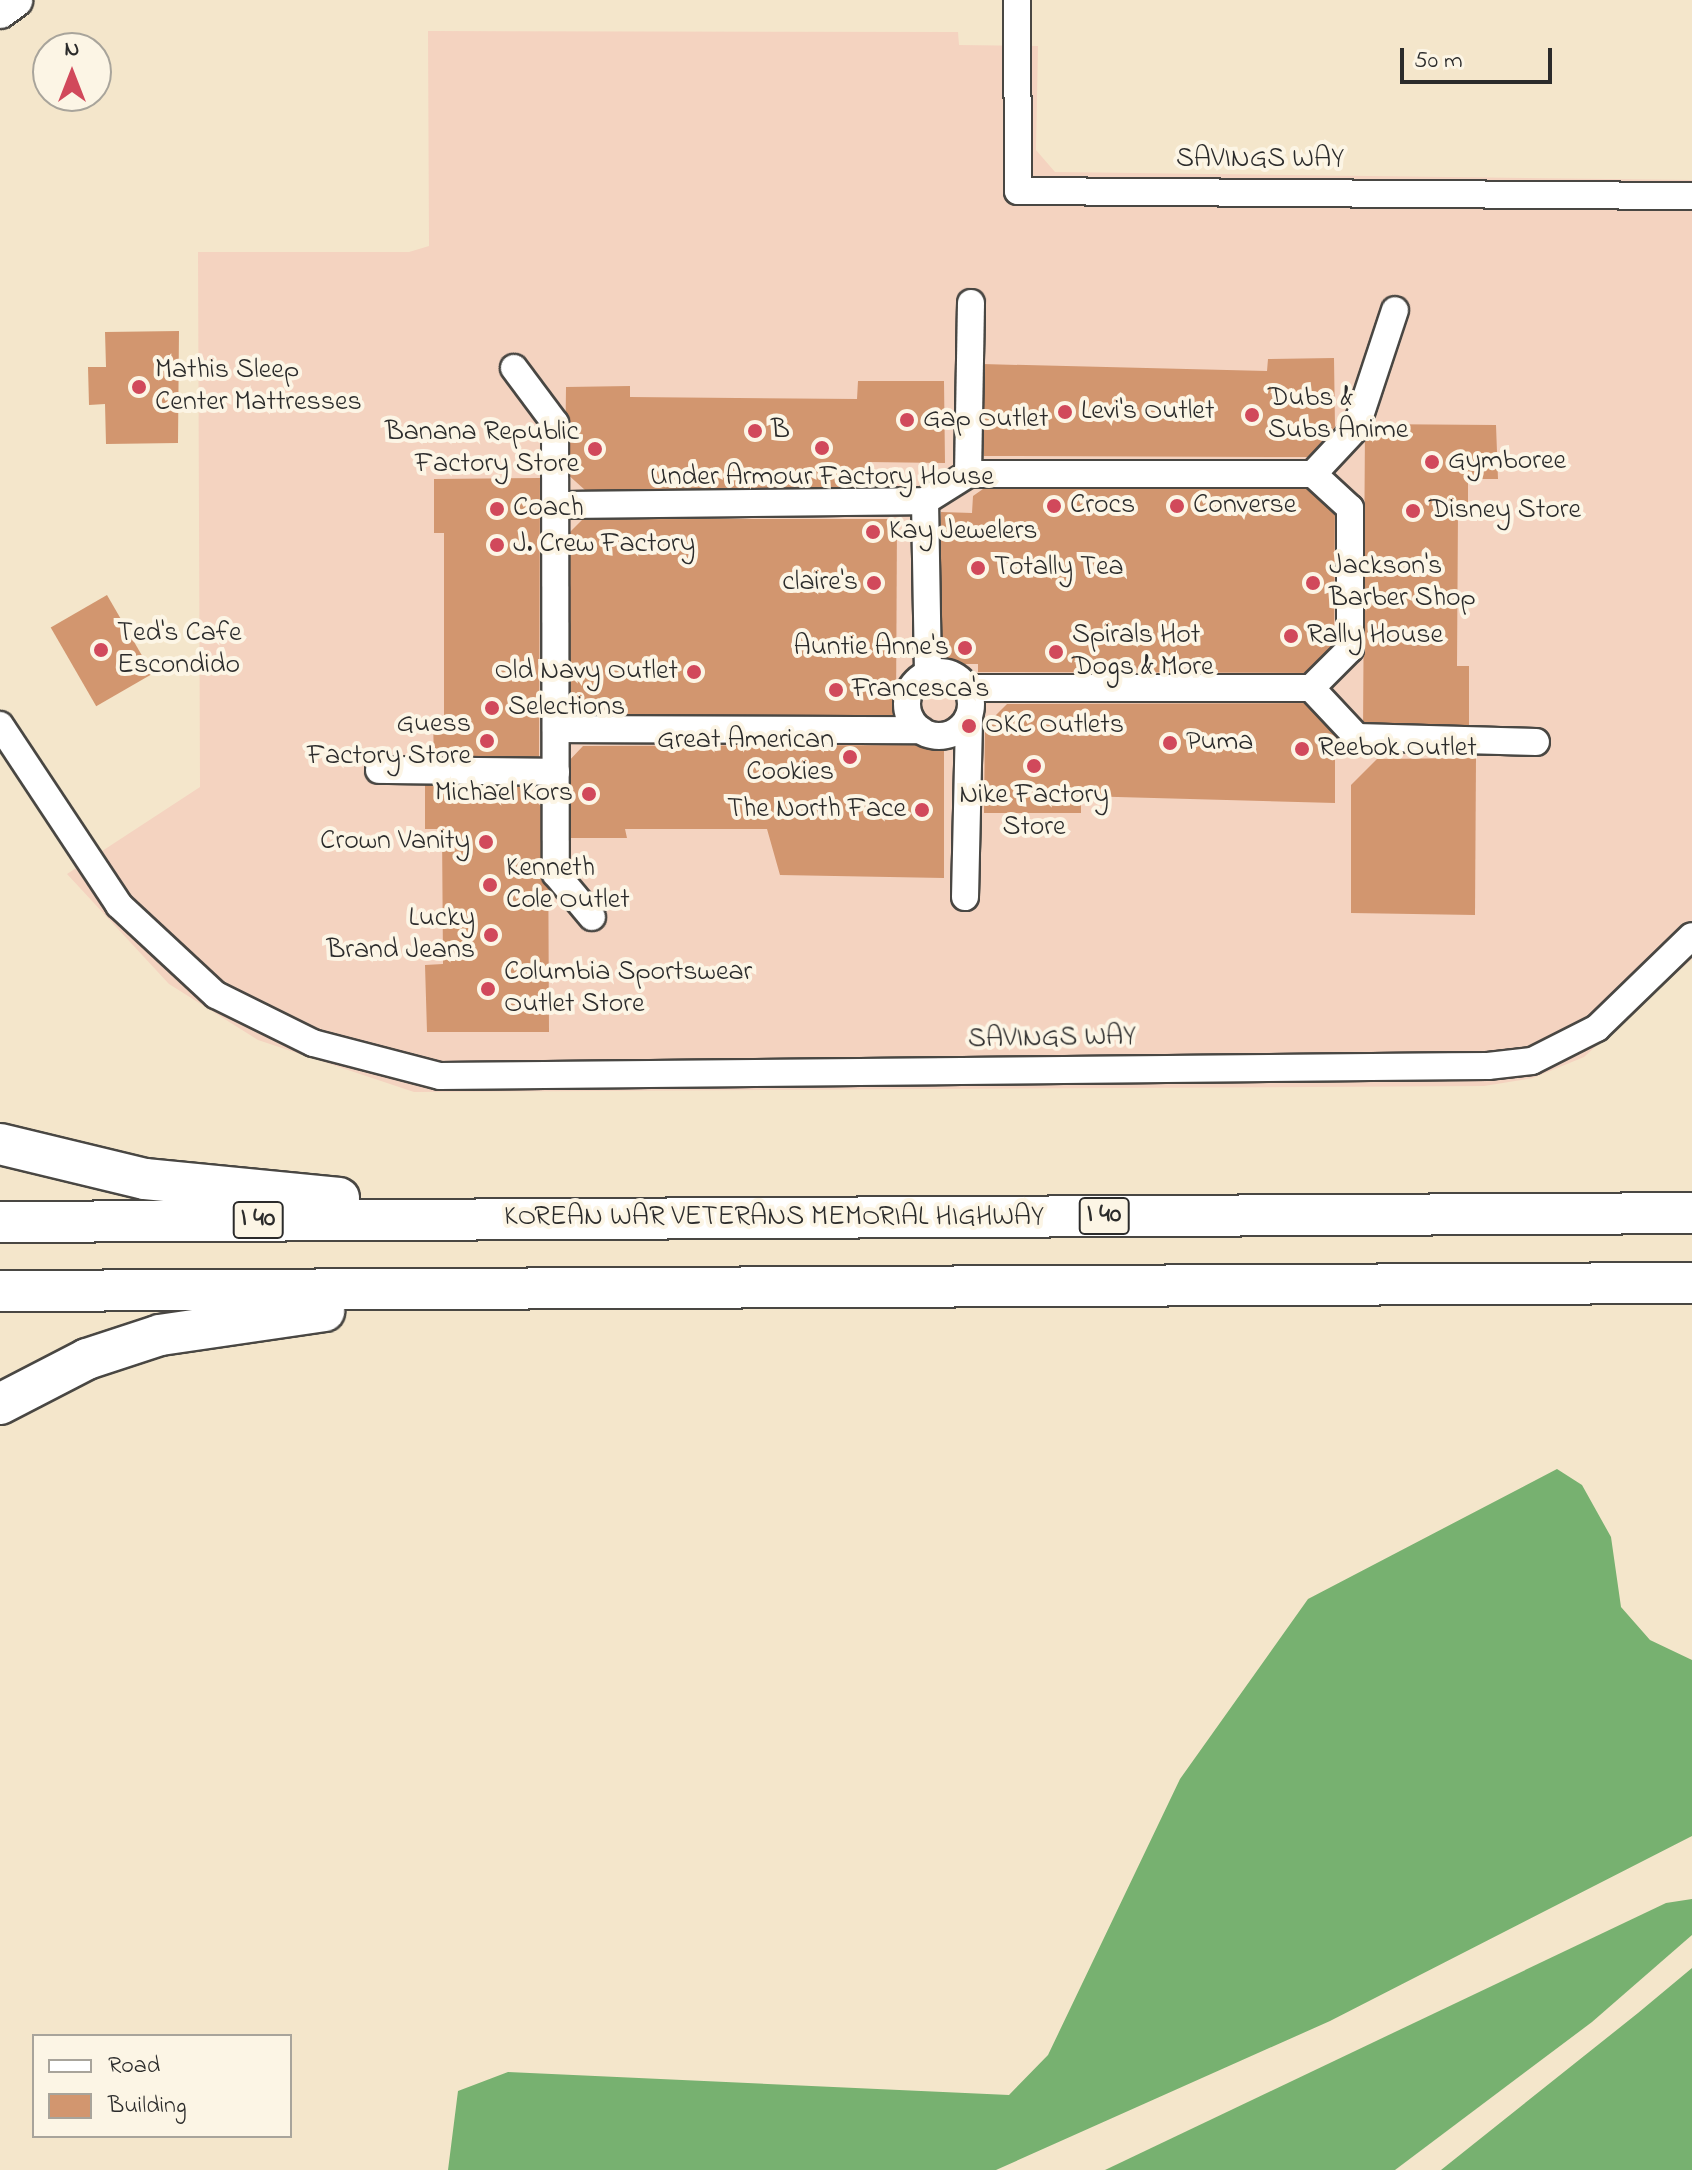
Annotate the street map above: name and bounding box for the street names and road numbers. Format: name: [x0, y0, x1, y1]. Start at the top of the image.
street label: SAVINGS WAY: [1176, 143, 1344, 177]
street label: SAVINGS WAY: [968, 1021, 1136, 1057]
road number: I 40: [1078, 1194, 1130, 1238]
road number: I 40: [232, 1198, 284, 1242]
street label: KOREAN WAR VETERANS MEMORIAL HIGHWAY: [504, 1201, 1044, 1235]

